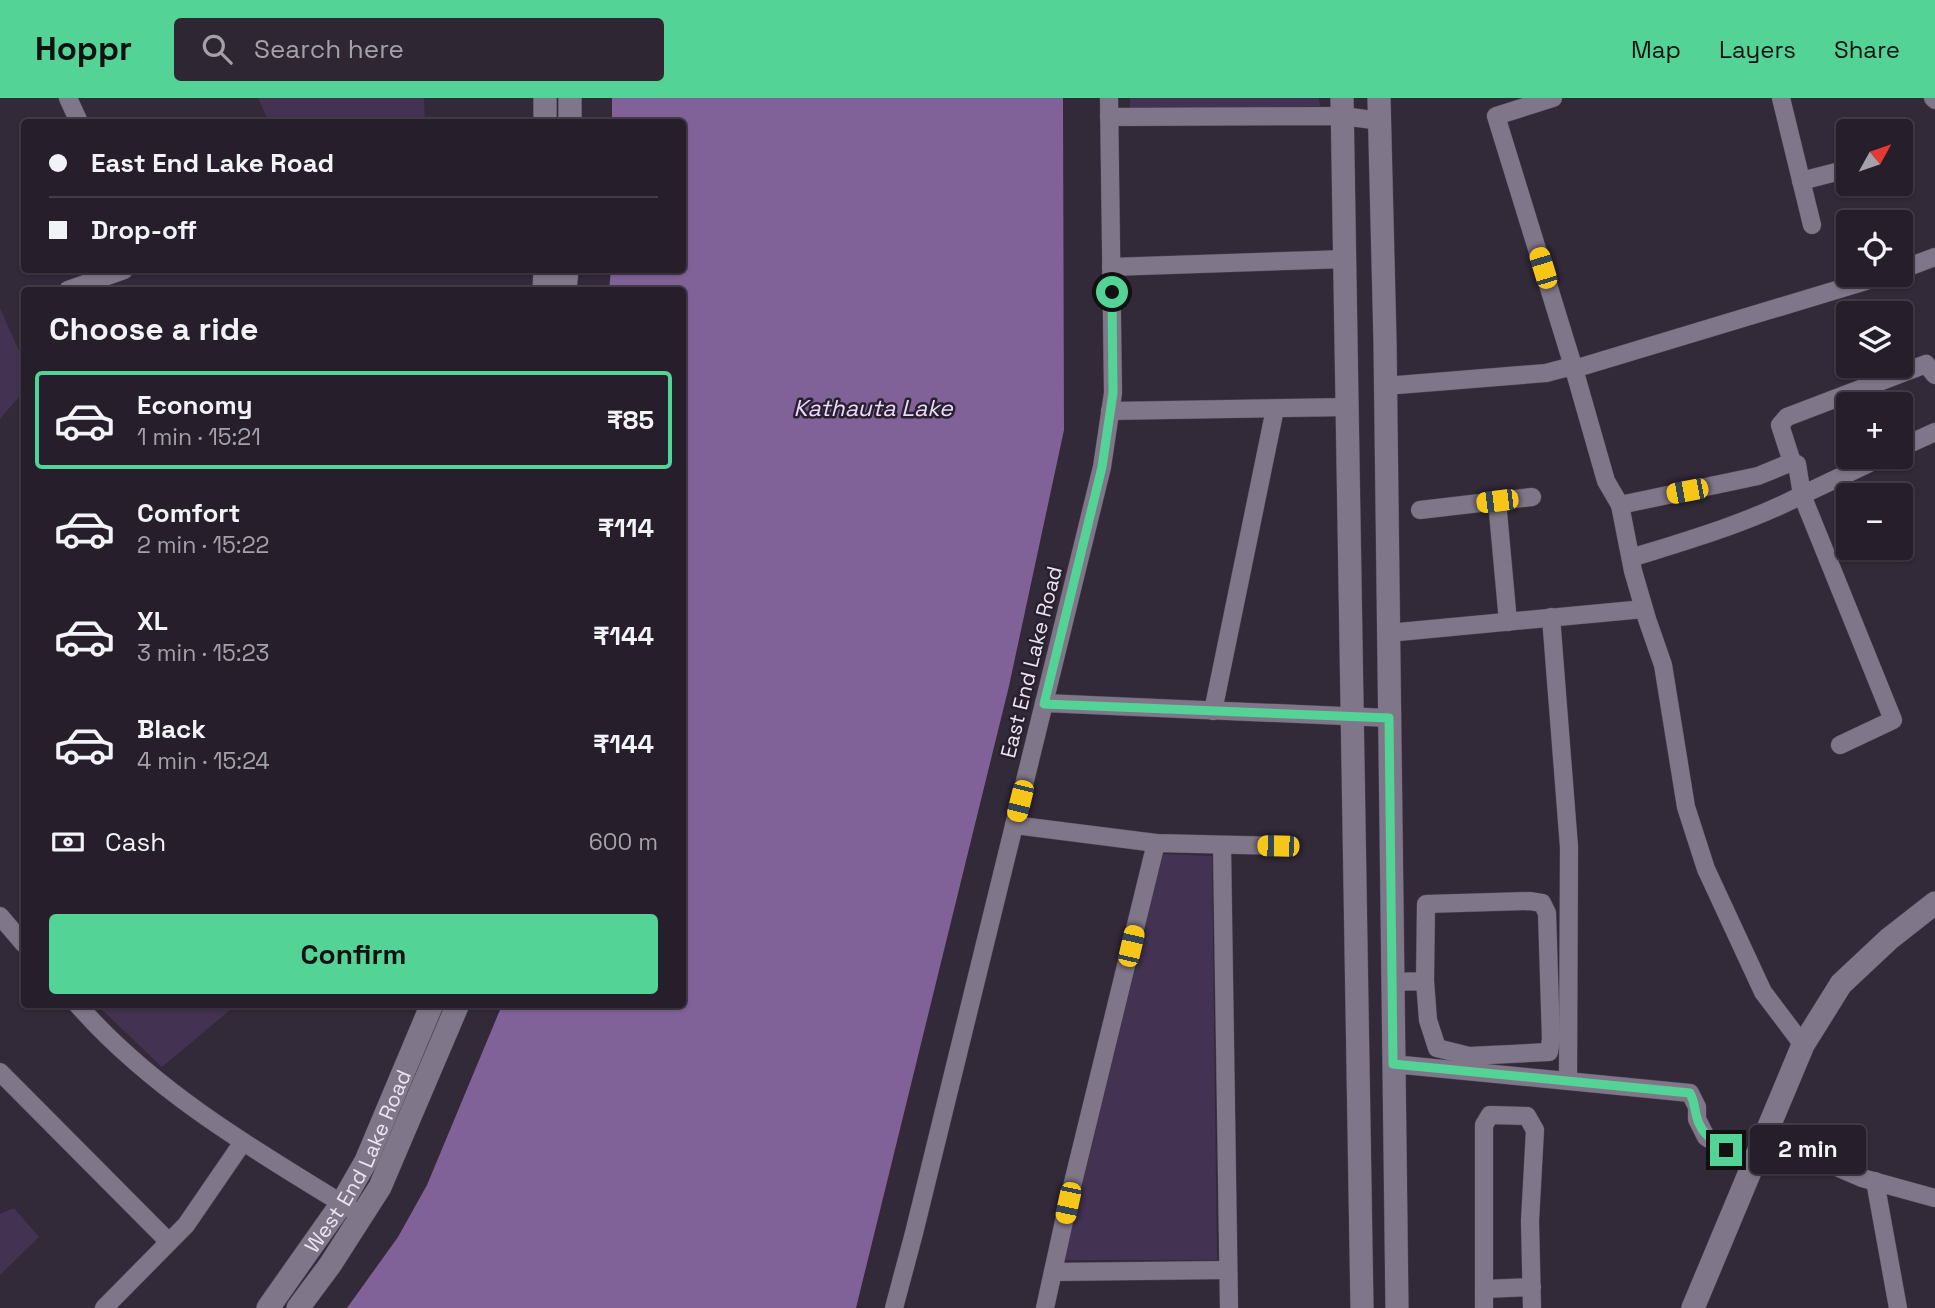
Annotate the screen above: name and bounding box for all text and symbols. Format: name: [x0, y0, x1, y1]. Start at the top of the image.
search box: [174, 18, 664, 81]
text: Hoppr: [35, 28, 132, 70]
icon: search: [198, 30, 236, 68]
text: Search here: [254, 32, 404, 66]
text: Map: [1631, 34, 1681, 65]
text: Layers: [1719, 34, 1796, 65]
text: Share: [1834, 34, 1900, 65]
north arrow: [1836, 119, 1913, 196]
map controls: [1836, 119, 1913, 560]
text: East End Lake Road: [91, 146, 334, 180]
button: locate: [1836, 210, 1913, 287]
text: Drop-off: [91, 213, 197, 247]
car: [1527, 245, 1560, 291]
route start: [1096, 276, 1128, 308]
button: layers: [1836, 301, 1913, 378]
text: Choose a ride: [49, 309, 259, 349]
text: Economy: [137, 388, 253, 422]
icon: car: [53, 389, 116, 452]
button: +: [1836, 392, 1913, 469]
water label: Kathauta Lake: [793, 393, 954, 423]
text: ₹85: [607, 403, 654, 437]
text: 1 min · 15:21: [137, 422, 261, 452]
car: [1665, 477, 1710, 505]
button: −: [1836, 483, 1913, 560]
car: [1475, 488, 1520, 514]
text: Comfort: [137, 496, 240, 530]
icon: car: [53, 497, 116, 560]
text: ₹114: [598, 511, 654, 545]
text: 2 min · 15:22: [137, 530, 269, 560]
street label: East End Lake Road: [994, 563, 1068, 761]
text: XL: [137, 604, 168, 638]
icon: car: [53, 605, 116, 668]
text: ₹144: [593, 619, 654, 653]
text: 3 min · 15:23: [137, 638, 269, 668]
text: Black: [137, 712, 206, 746]
icon: car: [53, 713, 116, 776]
text: ₹144: [593, 727, 654, 761]
text: 4 min · 15:24: [137, 746, 270, 776]
car: [1005, 778, 1036, 824]
icon: cash: [49, 823, 87, 861]
text: Cash: [105, 825, 166, 859]
text: 600 m: [589, 827, 658, 857]
car: [1257, 835, 1300, 857]
button: Confirm: [49, 914, 658, 994]
car: [1117, 923, 1146, 969]
street label: West End Lake Road: [298, 1065, 416, 1258]
callout: 2 min: [1750, 1126, 1866, 1174]
route end: [1710, 1134, 1742, 1166]
text: 2 min: [1778, 1134, 1838, 1164]
car: [1054, 1180, 1083, 1226]

